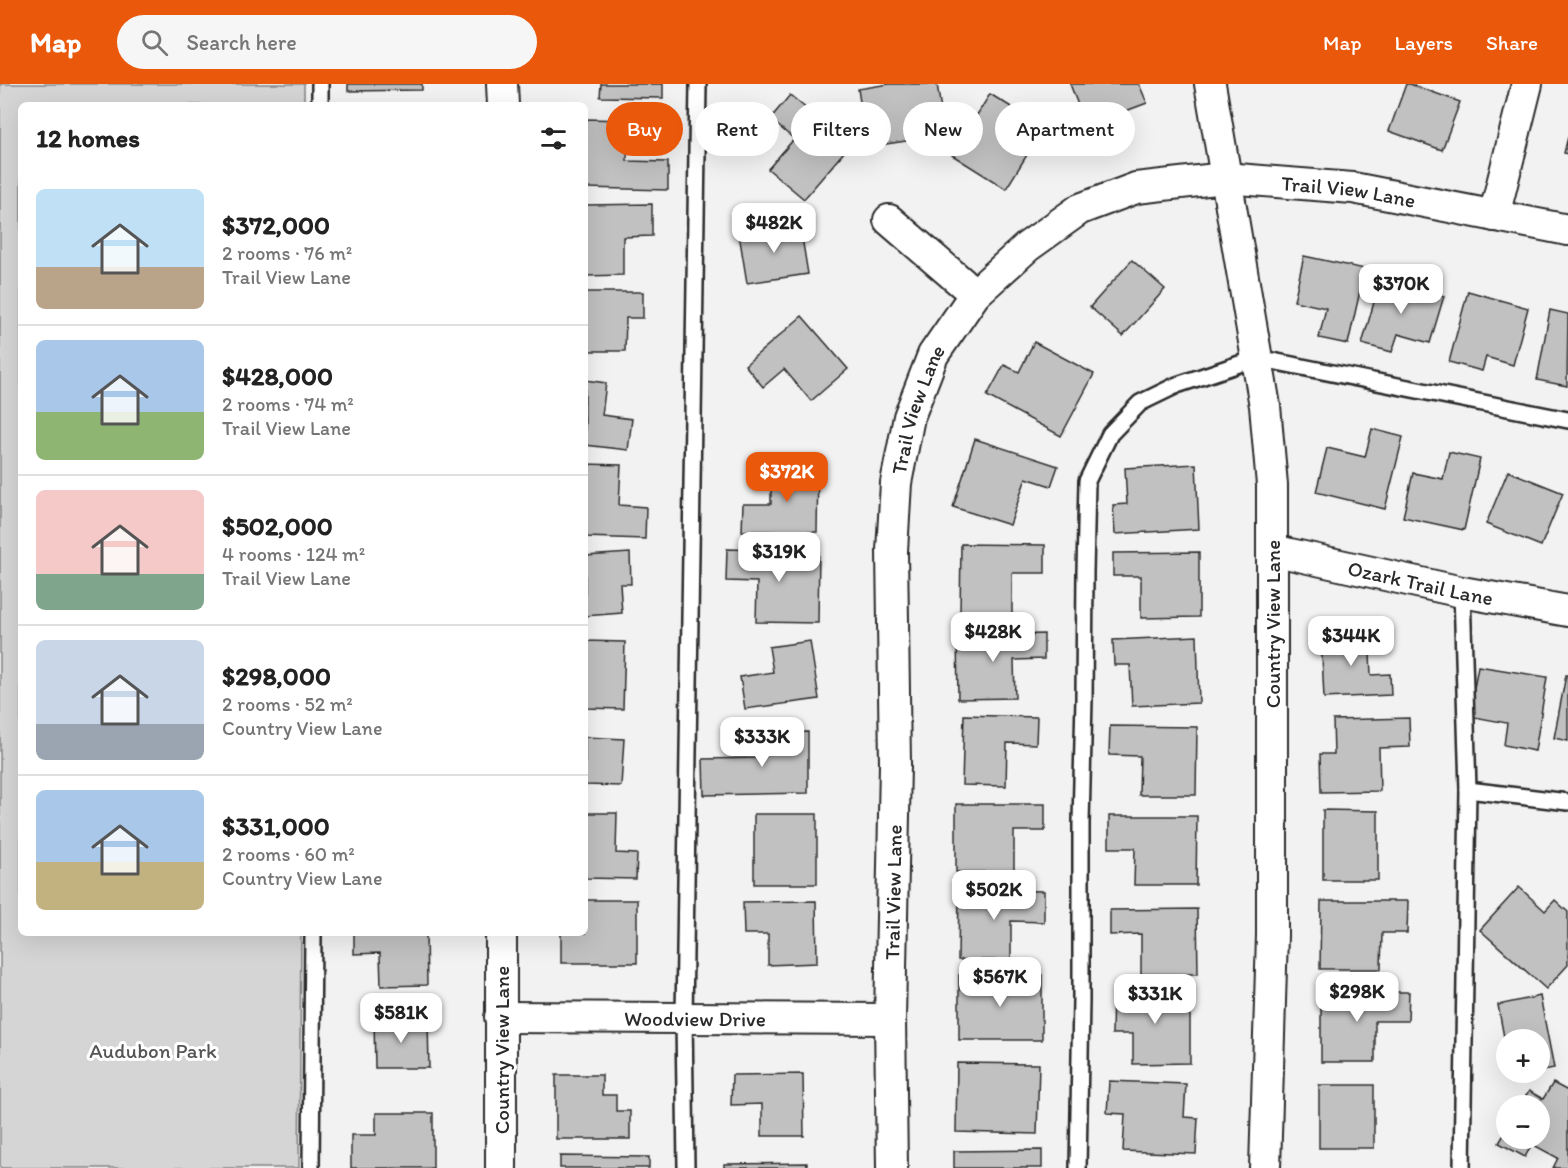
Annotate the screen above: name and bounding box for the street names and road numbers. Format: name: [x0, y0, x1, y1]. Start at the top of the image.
street label: Trail View Lane: [1280, 170, 1418, 212]
street label: Trail View Lane: [885, 339, 949, 476]
street label: Country View Lane: [1260, 540, 1285, 708]
street label: Ozark Trail Lane: [1346, 555, 1495, 610]
street label: Trail View Lane: [879, 824, 906, 960]
street label: Country View Lane: [489, 966, 514, 1134]
street label: Woodview Drive: [624, 1005, 766, 1031]

